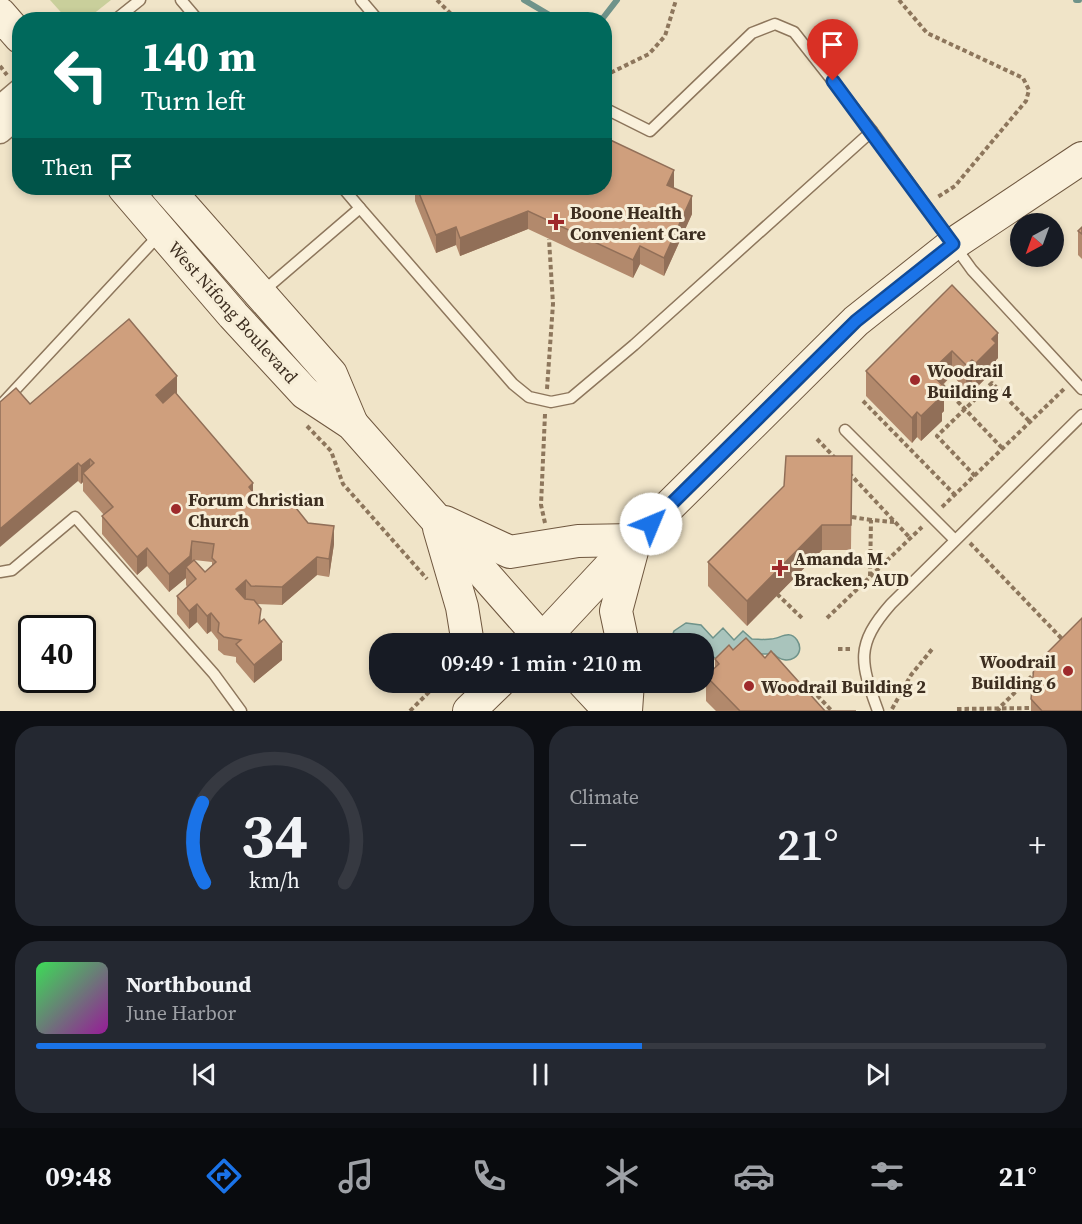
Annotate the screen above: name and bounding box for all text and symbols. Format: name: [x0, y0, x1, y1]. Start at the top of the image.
pin: [807, 19, 858, 81]
text: 140 m: [141, 27, 256, 85]
icon: arrive: [816, 28, 849, 61]
icon: left: [42, 36, 120, 114]
text: Turn left: [141, 82, 245, 119]
icon: arrive: [105, 150, 138, 183]
text: Then: [42, 152, 93, 182]
place label: Boone Health Convenient Care: [570, 200, 706, 246]
marker: Boone Health Convenient Care: [547, 213, 565, 231]
north arrow: [1010, 213, 1064, 267]
map controls: [1010, 213, 1064, 267]
street label: West Nifong Boulevard: [162, 235, 304, 389]
place label: Woodrail Building 4: [927, 358, 1012, 404]
marker: Woodrail Building 4: [908, 373, 922, 387]
place label: Forum Christian Church: [188, 487, 324, 533]
position arrow: [619, 492, 683, 556]
marker: Forum Christian Church: [169, 502, 183, 516]
place label: Amanda M. Bracken, AUD: [794, 546, 909, 592]
marker: Amanda M. Bracken, AUD: [771, 559, 789, 577]
speed limit sign: 40: [18, 615, 96, 693]
text: 09:49 · 1 min · 210 m: [441, 648, 642, 678]
place label: Woodrail Building 6: [971, 649, 1056, 695]
marker: Woodrail Building 6: [1061, 664, 1075, 678]
place label: Woodrail Building 2: [761, 674, 926, 699]
marker: Woodrail Building 2: [742, 679, 756, 693]
text: Climate: [570, 783, 639, 811]
text: 34: [240, 792, 308, 878]
text: 21°: [777, 813, 839, 875]
text: −: [570, 822, 587, 867]
text: +: [1029, 822, 1046, 867]
text: km/h: [249, 866, 300, 895]
text: Northbound: [126, 969, 251, 999]
text: June Harbor: [126, 999, 236, 1027]
icon: previous: [188, 1058, 221, 1091]
icon: pause: [524, 1058, 557, 1091]
icon: next: [861, 1058, 894, 1091]
icon: directions: [203, 1155, 245, 1197]
icon: music: [335, 1155, 377, 1197]
icon: phone: [468, 1155, 510, 1197]
icon: climate: [601, 1155, 643, 1197]
icon: car: [733, 1155, 775, 1197]
icon: filters: [866, 1155, 908, 1197]
text: 09:48: [45, 1158, 112, 1195]
text: 21°: [998, 1158, 1037, 1195]

